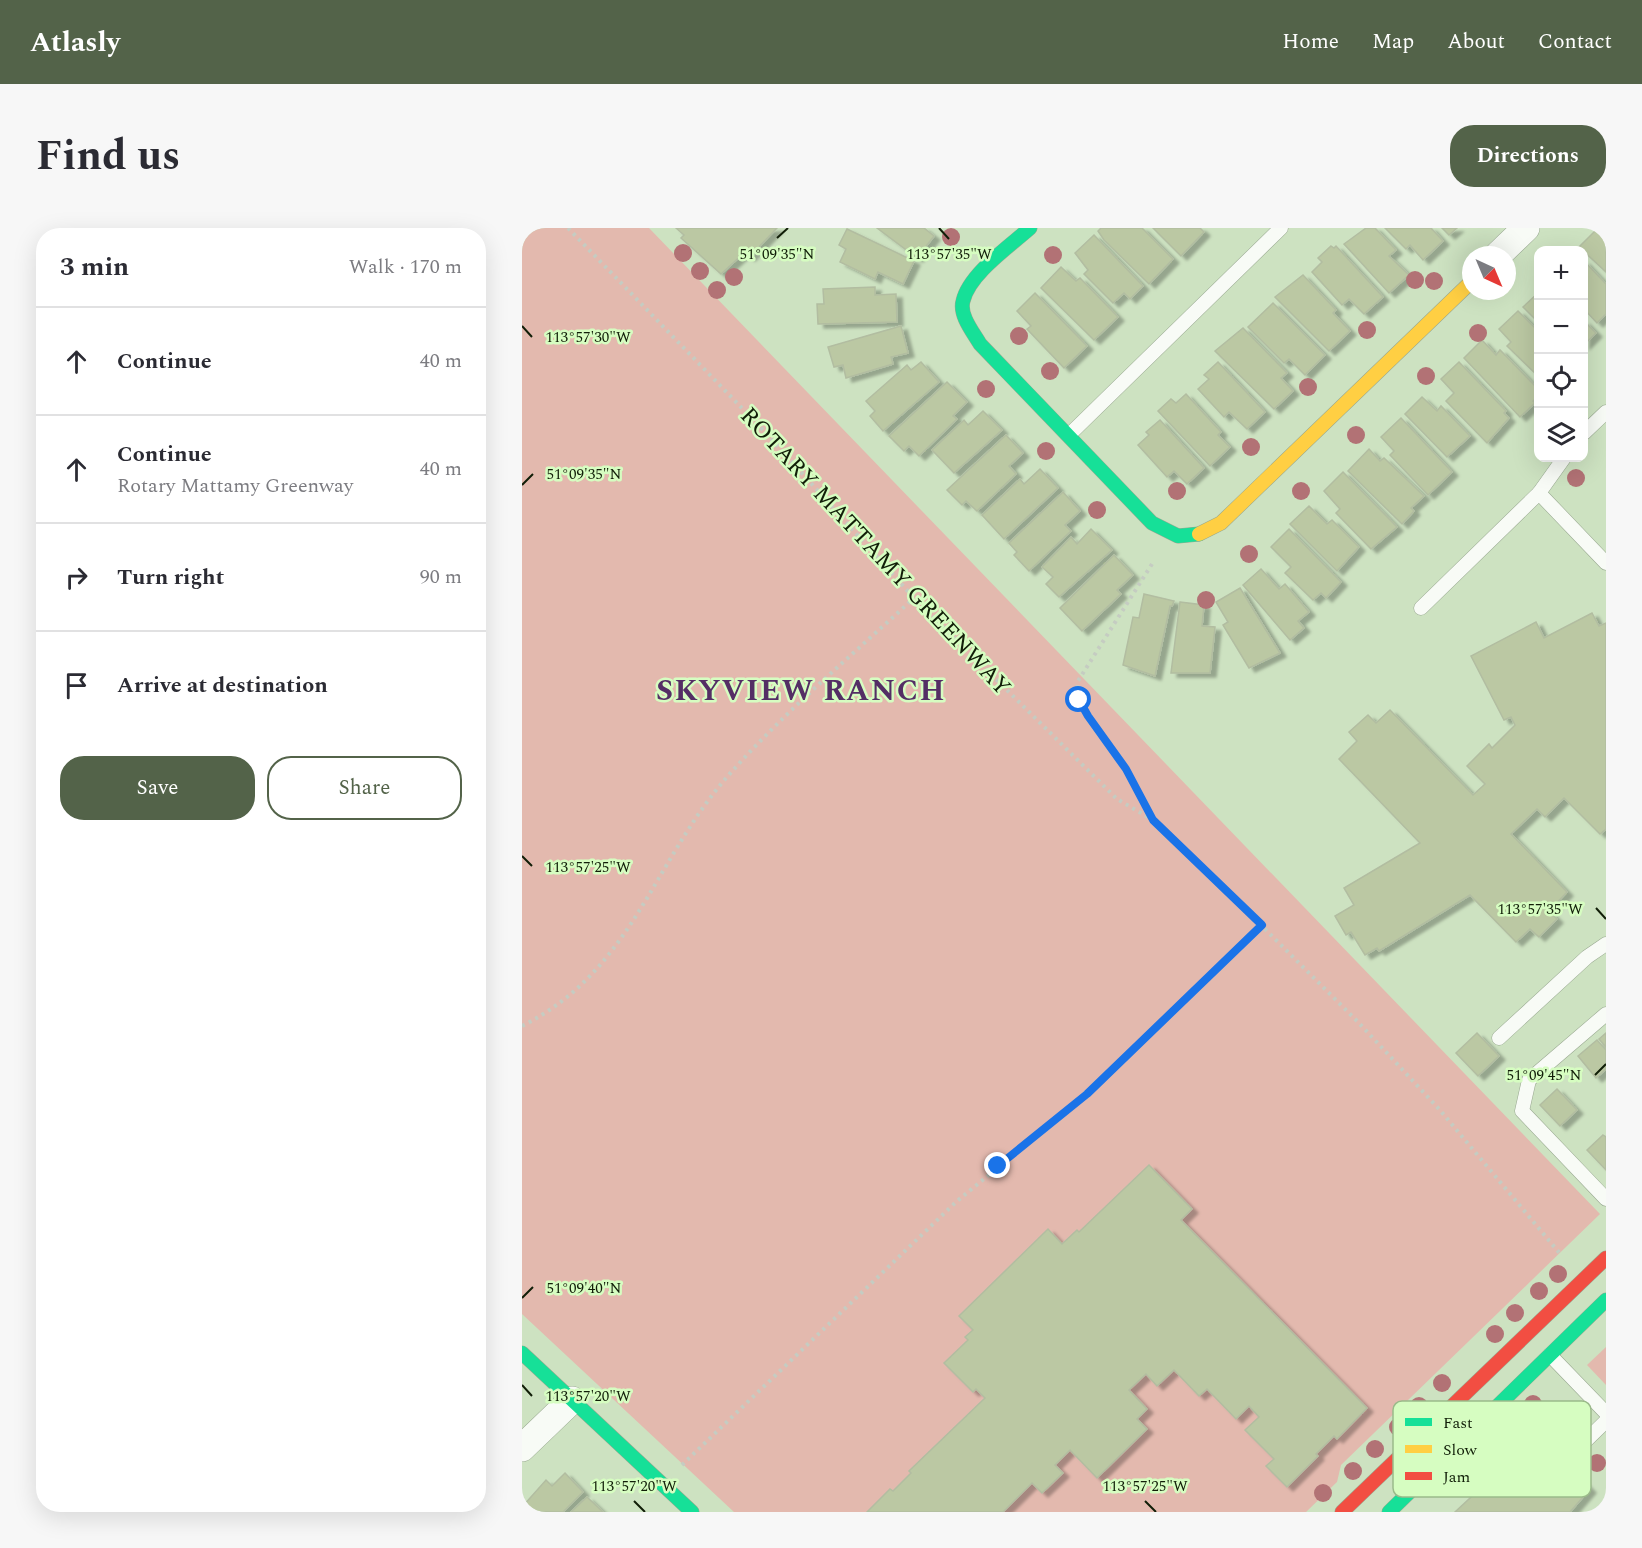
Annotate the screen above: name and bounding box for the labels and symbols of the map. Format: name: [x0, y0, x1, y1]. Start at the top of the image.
text: 51°09'35"N: [740, 243, 815, 266]
text: 113°57'35"W: [906, 243, 992, 266]
north arrow: [1462, 246, 1516, 300]
text: 113°57'30"W: [545, 326, 631, 349]
street label: ROTARY MATTAMY GREENWAY: [731, 399, 1019, 704]
text: 51°09'35"N: [547, 463, 622, 486]
district label: SKYVIEW RANCH: [656, 668, 946, 714]
route start: [1065, 686, 1091, 712]
text: 113°57'25"W: [545, 856, 631, 879]
text: 113°57'35"W: [1497, 898, 1583, 921]
text: 51°09'45"N: [1507, 1064, 1582, 1087]
route end: [984, 1152, 1010, 1178]
text: 51°09'40"N: [547, 1277, 622, 1300]
text: 113°57'20"W: [545, 1385, 631, 1408]
legend: [1393, 1401, 1591, 1497]
text: Fast: [1443, 1411, 1473, 1435]
text: Slow: [1443, 1438, 1478, 1462]
text: Jam: [1443, 1465, 1471, 1489]
text: 113°57'20"W: [591, 1475, 677, 1498]
text: 113°57'25"W: [1102, 1475, 1188, 1498]

